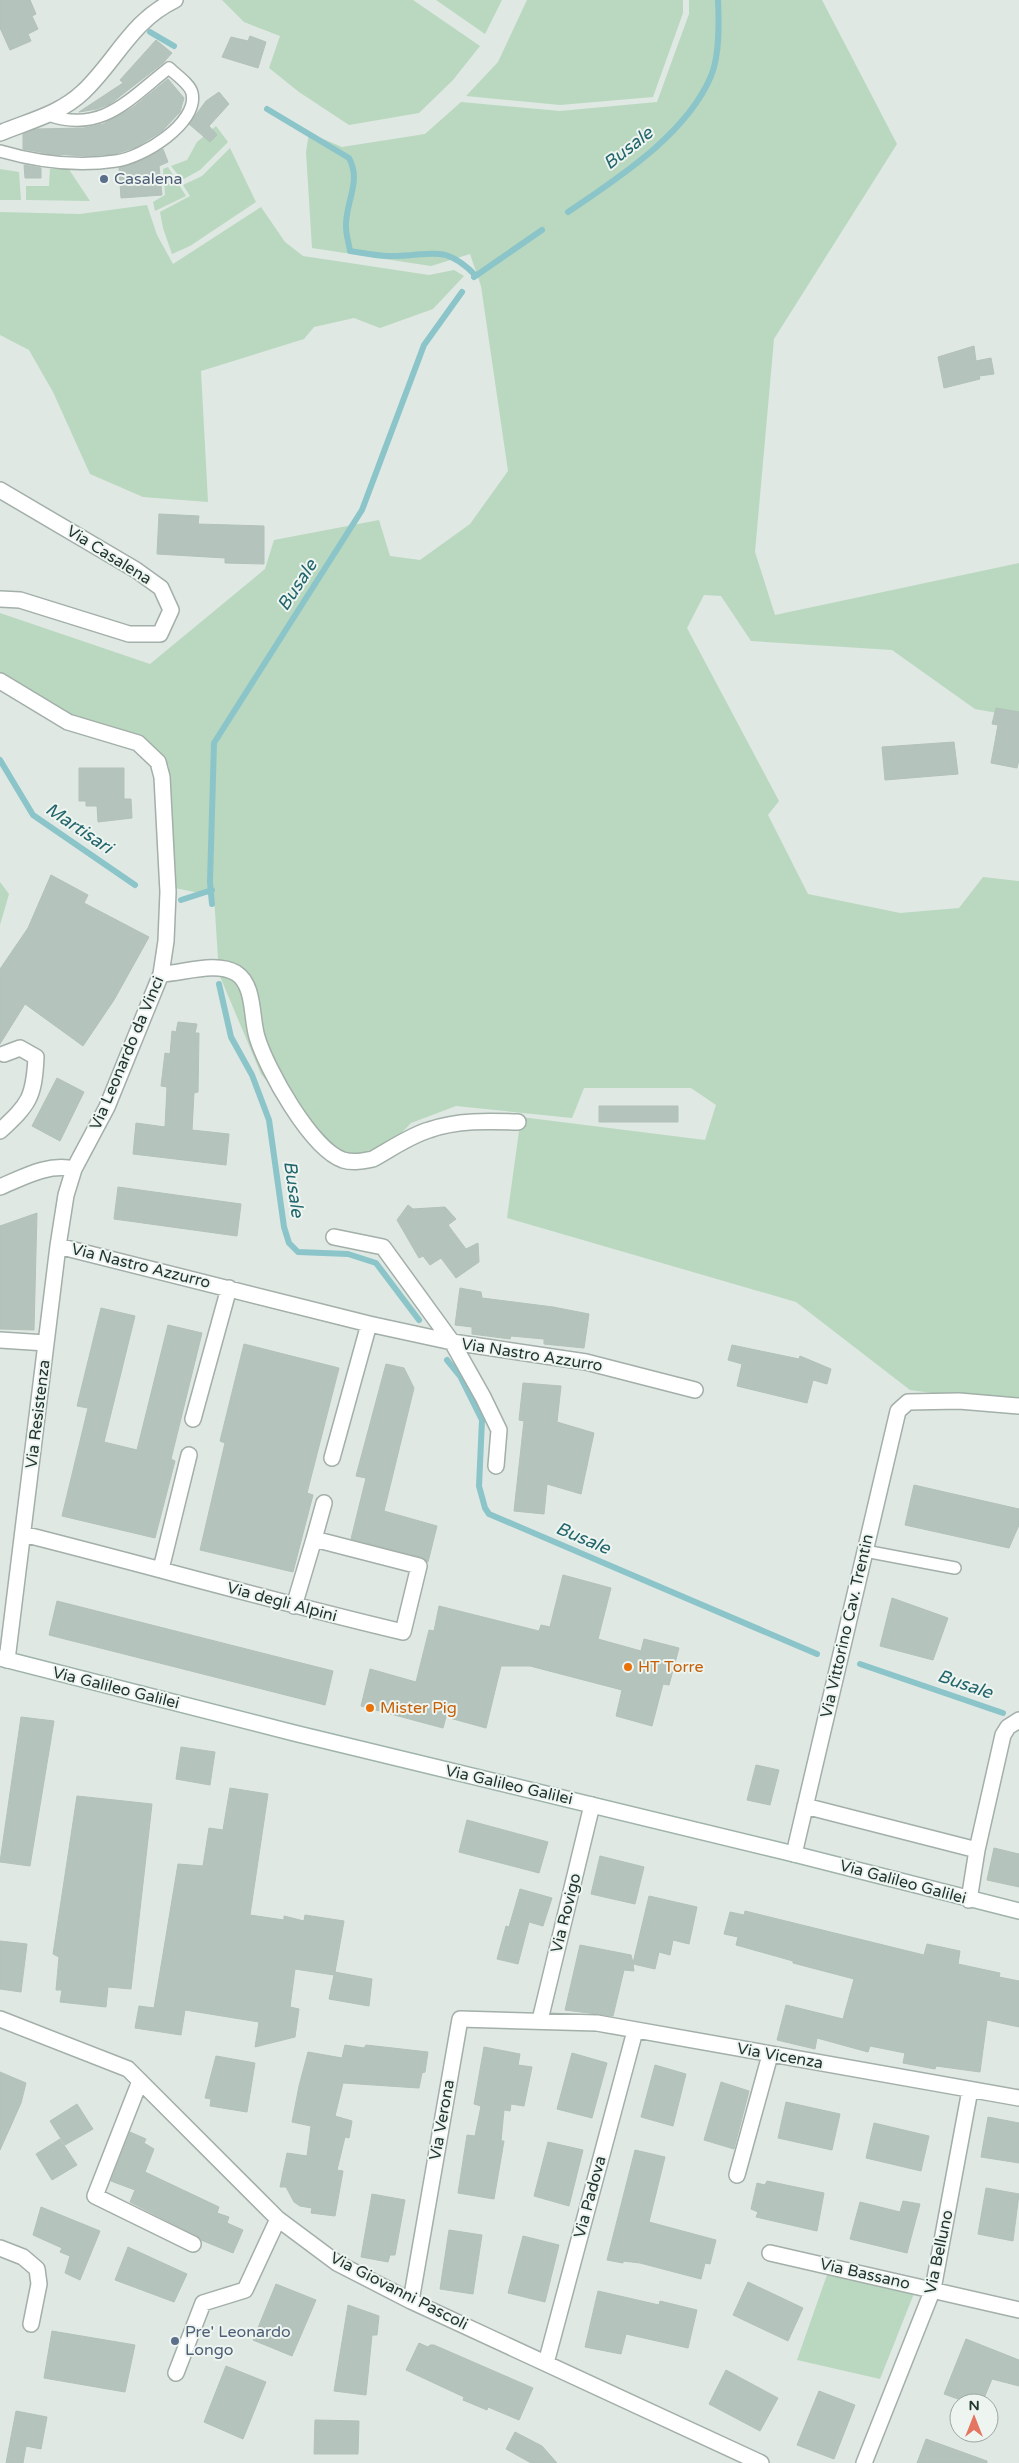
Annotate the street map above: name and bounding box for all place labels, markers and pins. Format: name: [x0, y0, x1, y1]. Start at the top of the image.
place label: Casalena: [114, 169, 183, 189]
marker: Casalena: [98, 173, 110, 185]
place label: HT Torre: [638, 1657, 704, 1677]
marker: HT Torre: [622, 1661, 634, 1673]
place label: Mister Pig: [380, 1698, 457, 1718]
marker: Mister Pig: [364, 1702, 376, 1714]
place label: Pre' Leonardo Longo: [185, 2322, 291, 2360]
marker: Pre' Leonardo Longo: [169, 2335, 181, 2347]

